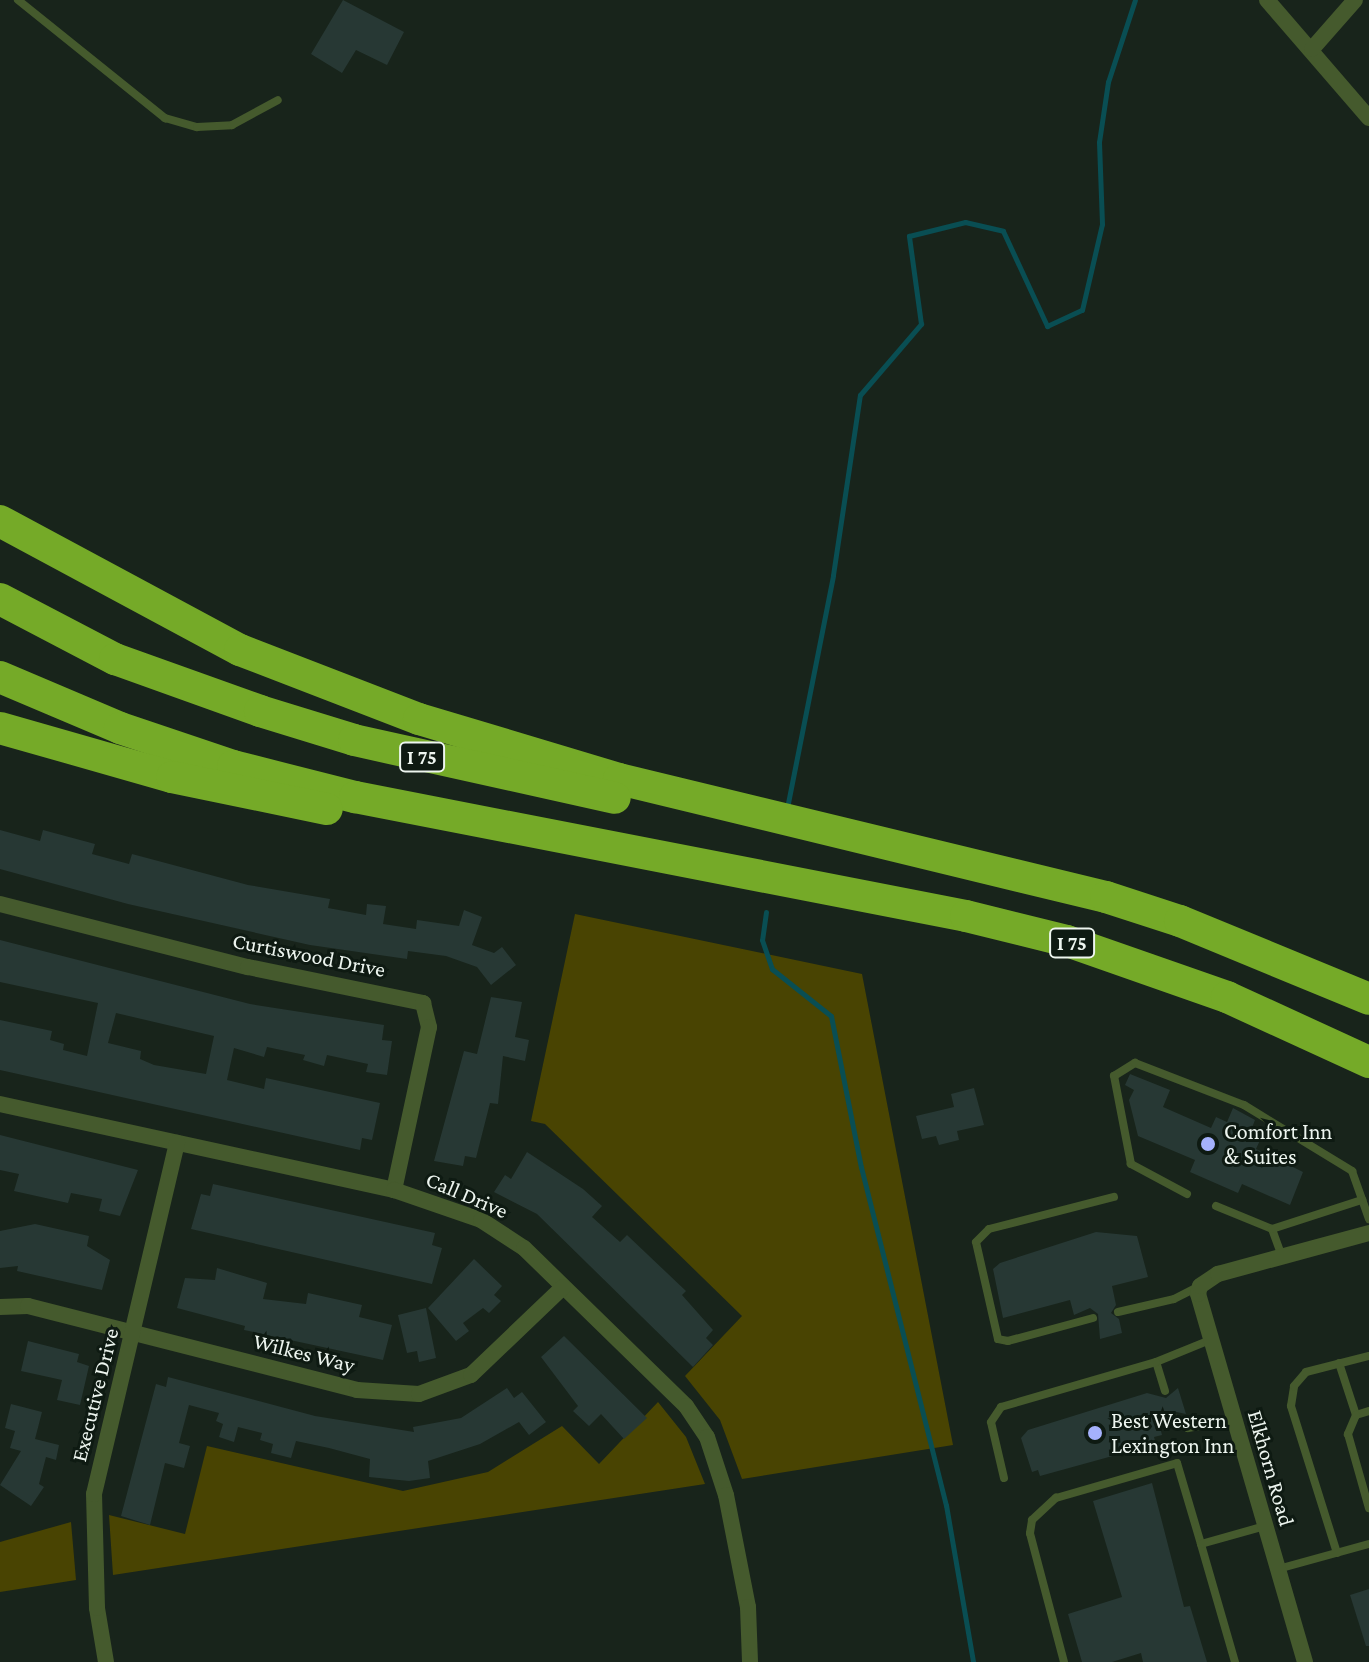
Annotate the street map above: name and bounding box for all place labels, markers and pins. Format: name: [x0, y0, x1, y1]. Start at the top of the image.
place label: Comfort Inn & Suites: [1224, 1118, 1332, 1170]
marker: Comfort Inn & Suites: [1199, 1135, 1217, 1153]
place label: Best Western Lexington Inn: [1111, 1407, 1234, 1458]
marker: Best Western Lexington Inn: [1086, 1424, 1104, 1442]

